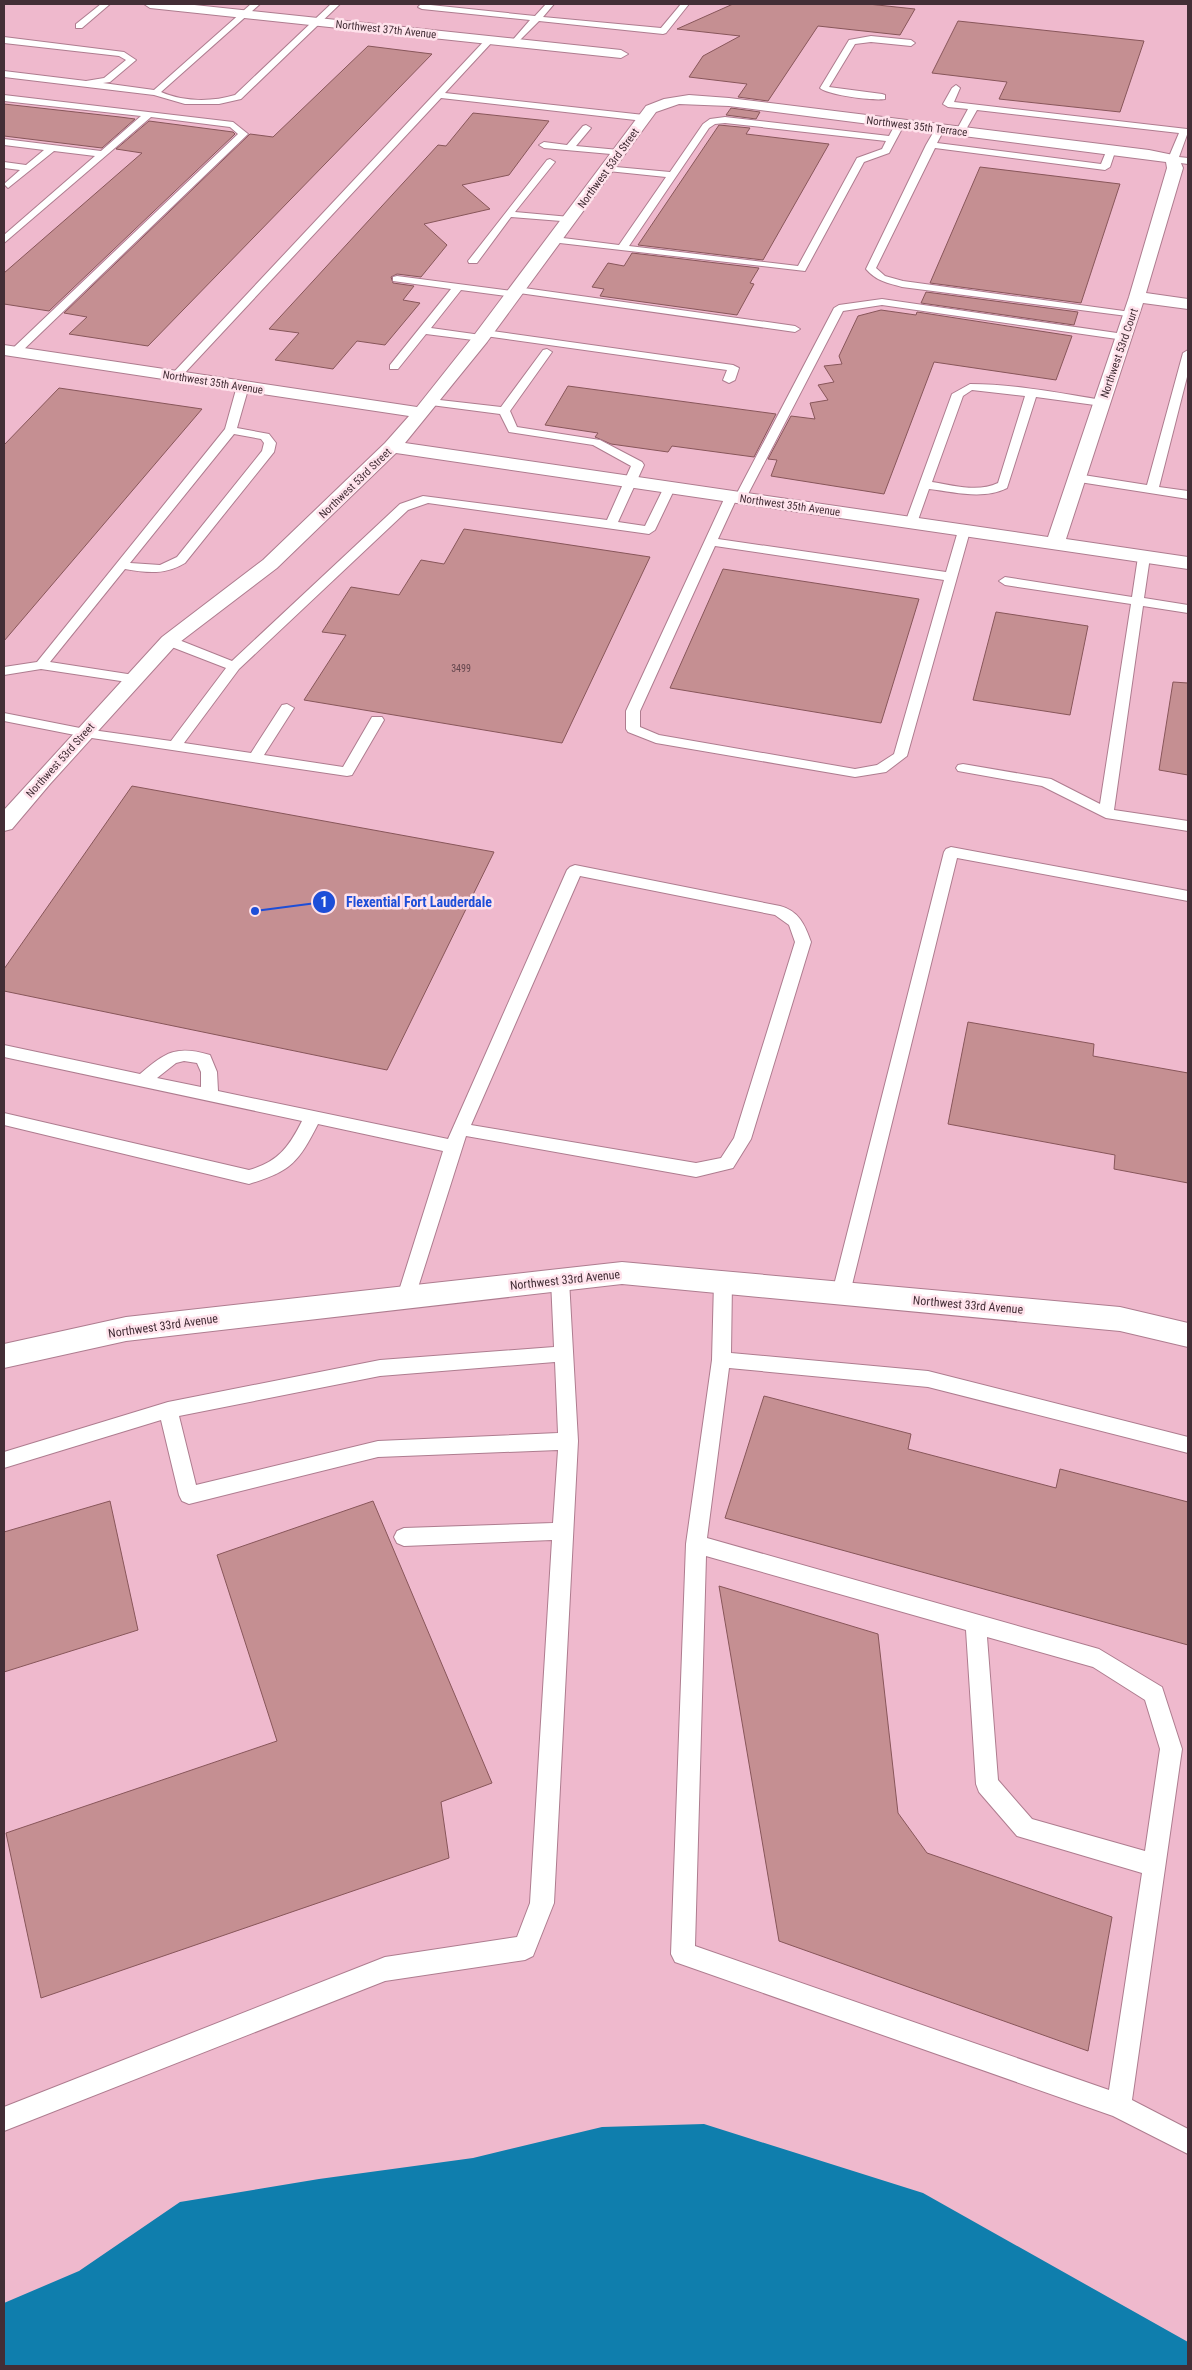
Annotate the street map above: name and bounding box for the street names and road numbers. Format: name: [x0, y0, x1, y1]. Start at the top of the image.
street label: Northwest 37th Avenue: [335, 18, 437, 41]
street label: Northwest 35th Terrace: [866, 114, 968, 139]
street label: Northwest 53rd Street: [575, 126, 642, 211]
street label: Northwest 53rd Court: [1098, 307, 1141, 400]
street label: Northwest 35th Avenue: [162, 368, 264, 397]
street label: Northwest 53rd Street: [316, 446, 394, 521]
street label: Northwest 35th Avenue: [739, 492, 841, 519]
street label: Northwest 53rd Street: [24, 721, 97, 800]
street label: Northwest 33rd Avenue: [509, 1267, 621, 1293]
street label: Northwest 33rd Avenue: [912, 1293, 1024, 1317]
street label: Northwest 33rd Avenue: [107, 1311, 219, 1341]

